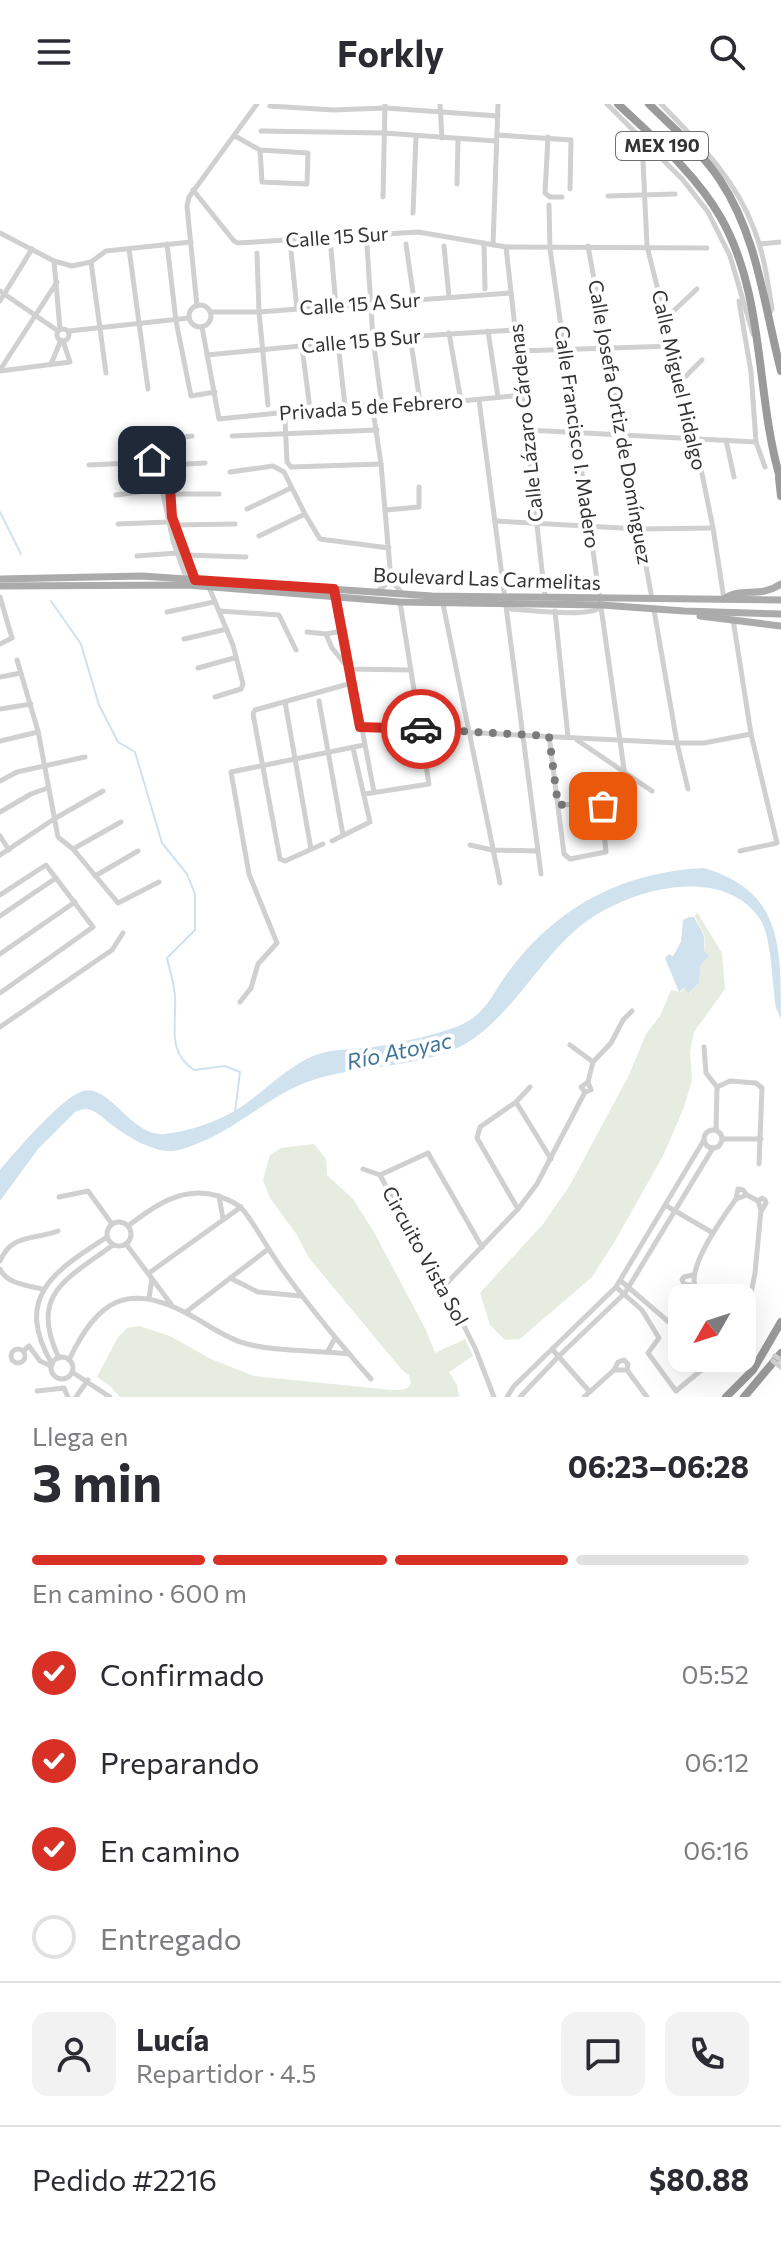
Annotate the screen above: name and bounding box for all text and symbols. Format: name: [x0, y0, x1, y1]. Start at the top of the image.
icon: menu: [32, 30, 76, 74]
text: Forkly: [337, 30, 444, 74]
icon: search: [705, 30, 749, 74]
road number: MEX 190: [616, 132, 708, 160]
street label: Calle 15 Sur: [284, 220, 389, 252]
street label: Calle Josefa Ortiz de Domínguez: [584, 278, 658, 566]
street label: Calle 15 A Sur: [299, 287, 421, 319]
street label: Calle Miguel Hidalgo: [648, 287, 712, 472]
street label: Calle 15 B Sur: [300, 323, 422, 357]
street label: Calle Lázaro Cárdenas: [503, 323, 547, 523]
street label: Calle Francisco I. Madero: [550, 324, 606, 550]
street label: Privada 5 de Febrero: [278, 388, 464, 424]
pin: [118, 426, 186, 494]
icon: home: [130, 438, 174, 482]
street label: Boulevard Las Carmelitas: [373, 562, 601, 594]
courier: [381, 689, 461, 769]
icon: car: [399, 707, 443, 751]
pin: [569, 772, 637, 840]
icon: bag: [581, 784, 625, 828]
water label: Río Atoyac: [344, 1026, 454, 1075]
street label: Circuito Vista Sol: [378, 1182, 474, 1329]
north arrow: [668, 1284, 756, 1372]
map controls: [668, 1284, 756, 1372]
text: Llega en: [32, 1420, 128, 1451]
text: 06:23–06:28: [568, 1447, 749, 1484]
text: 3 min: [32, 1449, 162, 1513]
text: En camino · 600 m: [32, 1577, 247, 1608]
icon: check: [32, 1651, 76, 1695]
text: Confirmado: [100, 1655, 264, 1692]
text: 05:52: [682, 1658, 749, 1689]
icon: check: [32, 1739, 76, 1783]
text: Preparando: [100, 1743, 259, 1780]
text: 06:12: [685, 1746, 749, 1777]
icon: check: [32, 1827, 76, 1871]
text: En camino: [100, 1831, 240, 1868]
text: 06:16: [683, 1834, 749, 1865]
text: Entregado: [100, 1919, 242, 1956]
button: person: [32, 2012, 116, 2096]
button: chat: [561, 2012, 645, 2096]
button: phone: [665, 2012, 749, 2096]
text: Lucía: [136, 2020, 209, 2057]
text: Repartidor · 4.5: [136, 2057, 317, 2088]
text: Pedido #2216: [32, 2160, 217, 2197]
text: $80.88: [649, 2160, 749, 2197]

